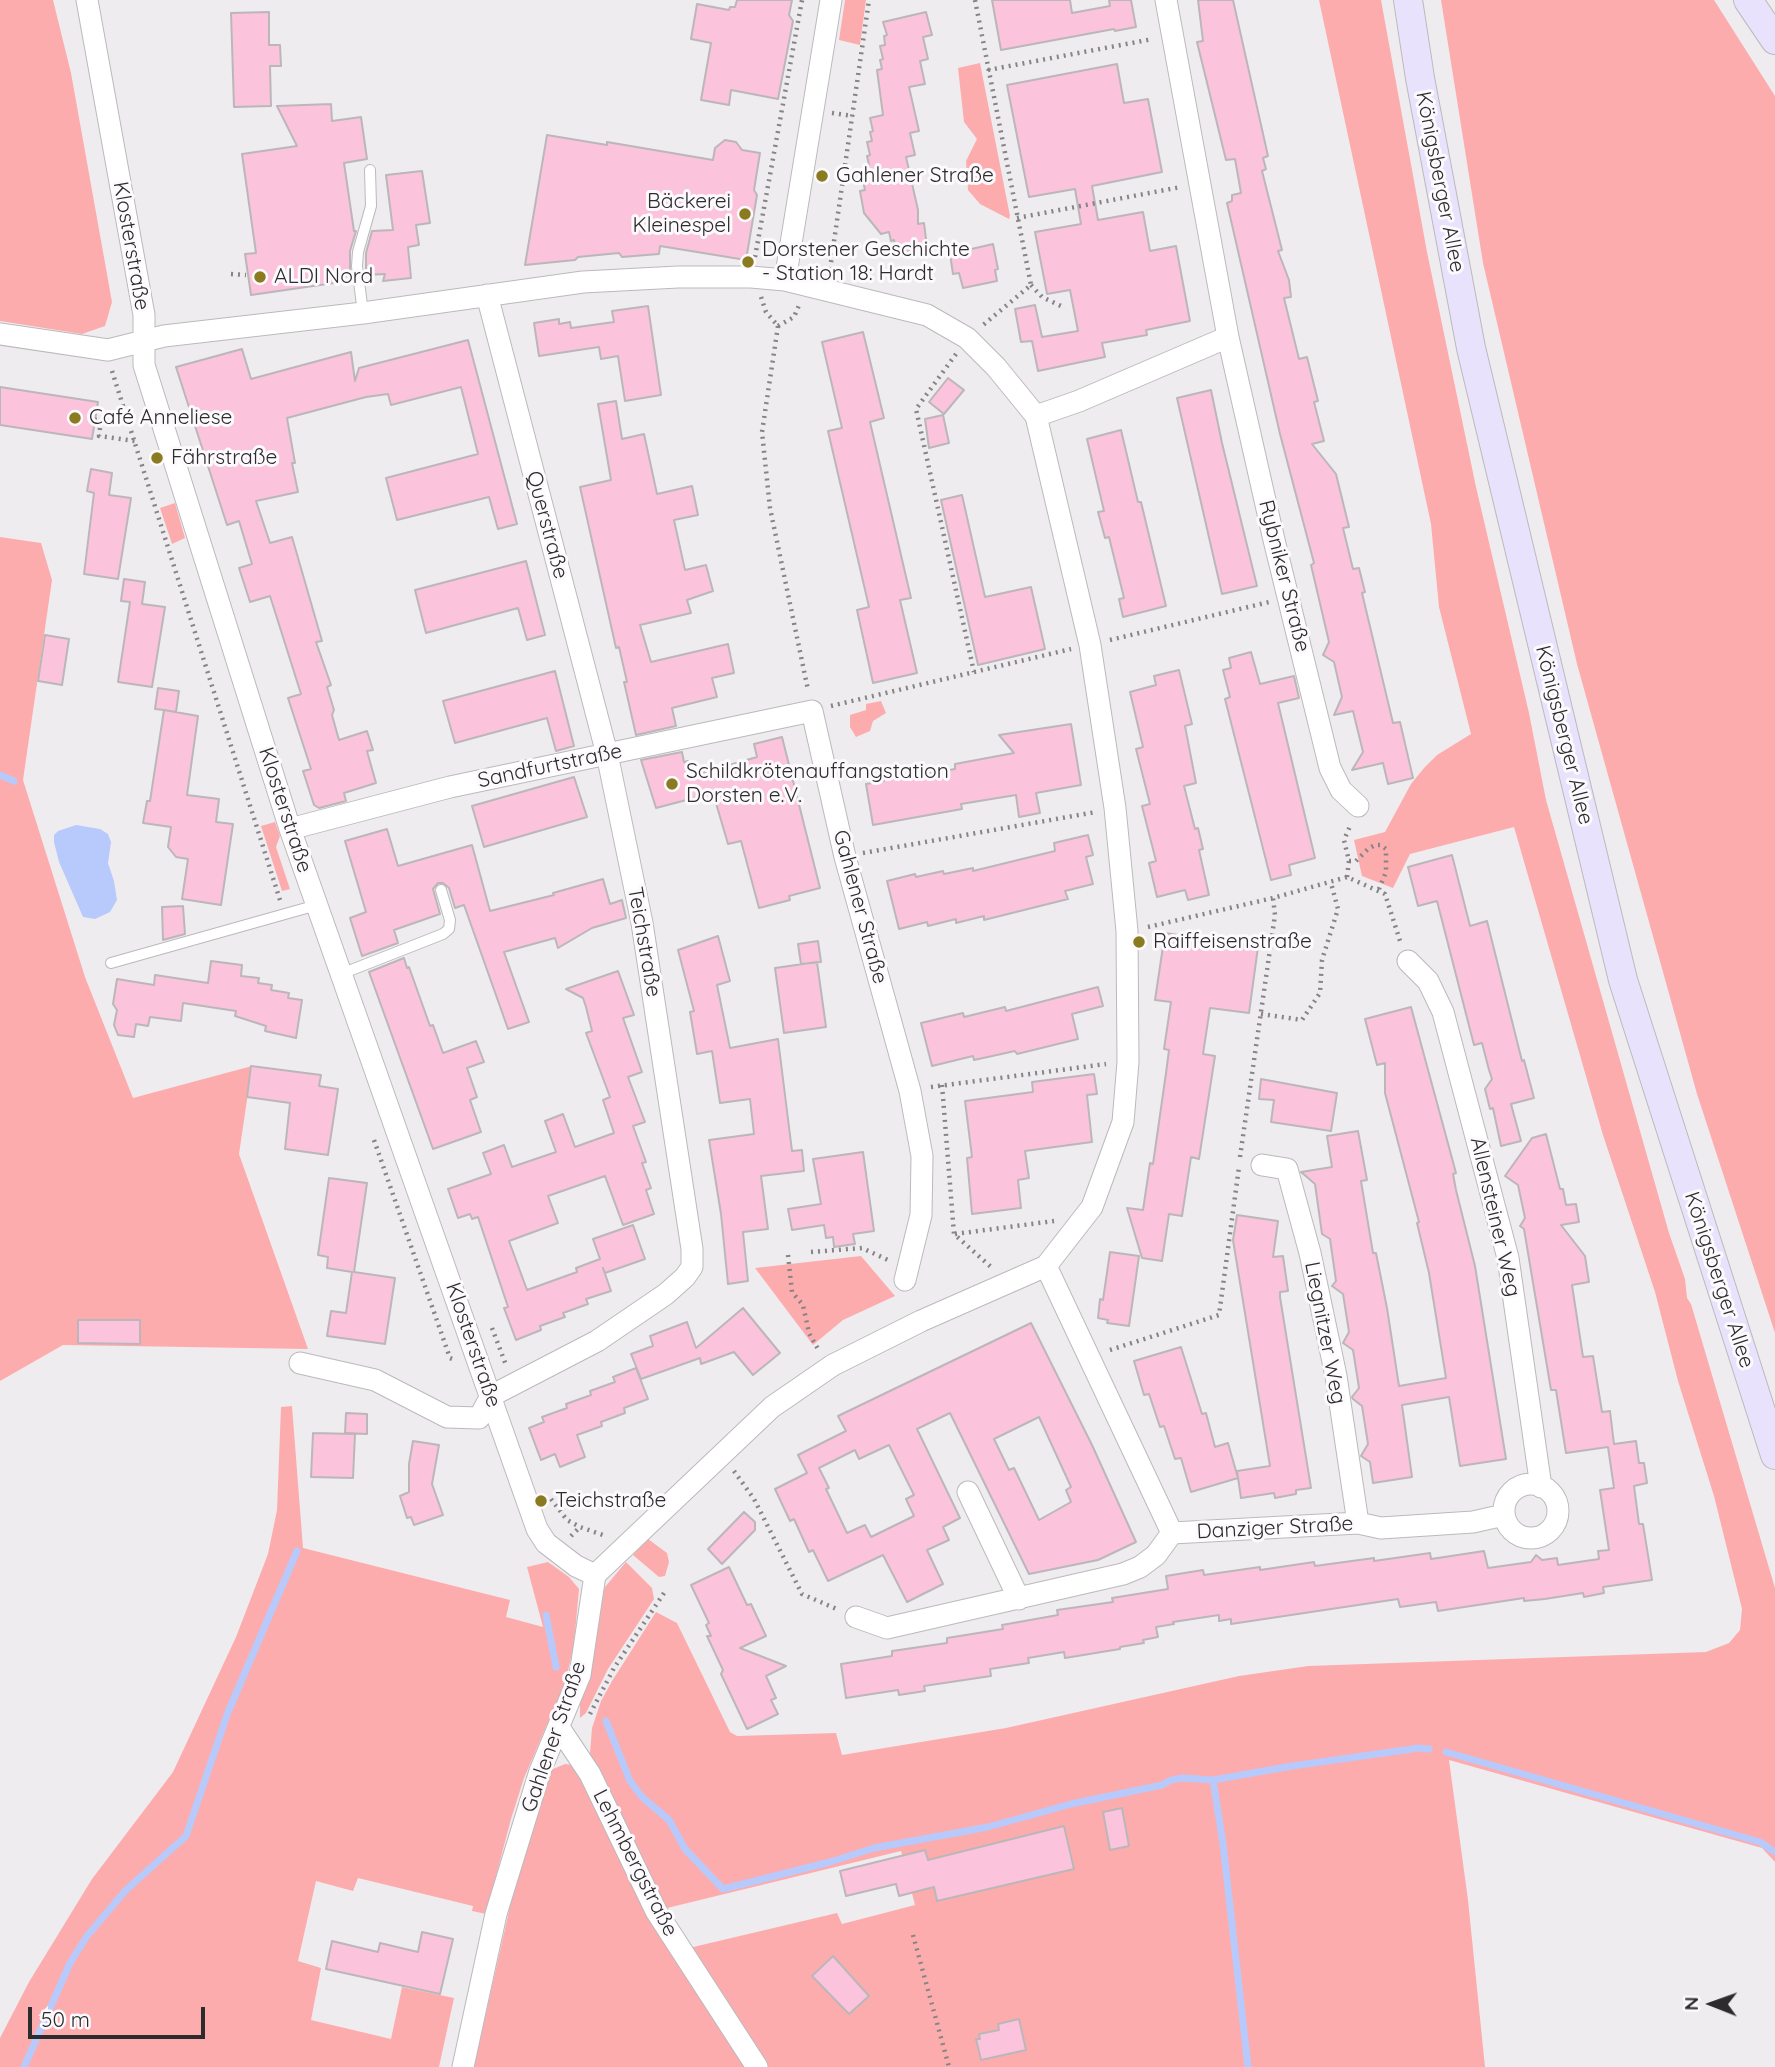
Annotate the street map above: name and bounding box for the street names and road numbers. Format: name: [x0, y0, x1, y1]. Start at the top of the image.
street label: Königsberger Allee: [1410, 89, 1470, 275]
street label: Klosterstraße: [107, 180, 155, 312]
street label: Querstraße: [521, 468, 573, 582]
street label: Rybniker Straße: [1253, 497, 1315, 655]
street label: Königsberger Allee: [1530, 643, 1598, 827]
street label: Sandfurtstraße: [476, 738, 624, 794]
street label: Klosterstraße: [253, 744, 317, 876]
street label: Gahlener Straße: [827, 827, 893, 987]
street label: Teichstraße: [622, 885, 666, 999]
street label: Allensteiner Weg: [1464, 1135, 1526, 1299]
street label: Königsberger Allee: [1679, 1189, 1759, 1371]
street label: Liegnitzer Weg: [1299, 1260, 1351, 1406]
street label: Klosterstraße: [440, 1279, 506, 1411]
street label: Danziger Straße: [1196, 1511, 1354, 1545]
street label: Gahlener Straße: [516, 1658, 592, 1816]
street label: Lehmbergstraße: [587, 1785, 683, 1941]

